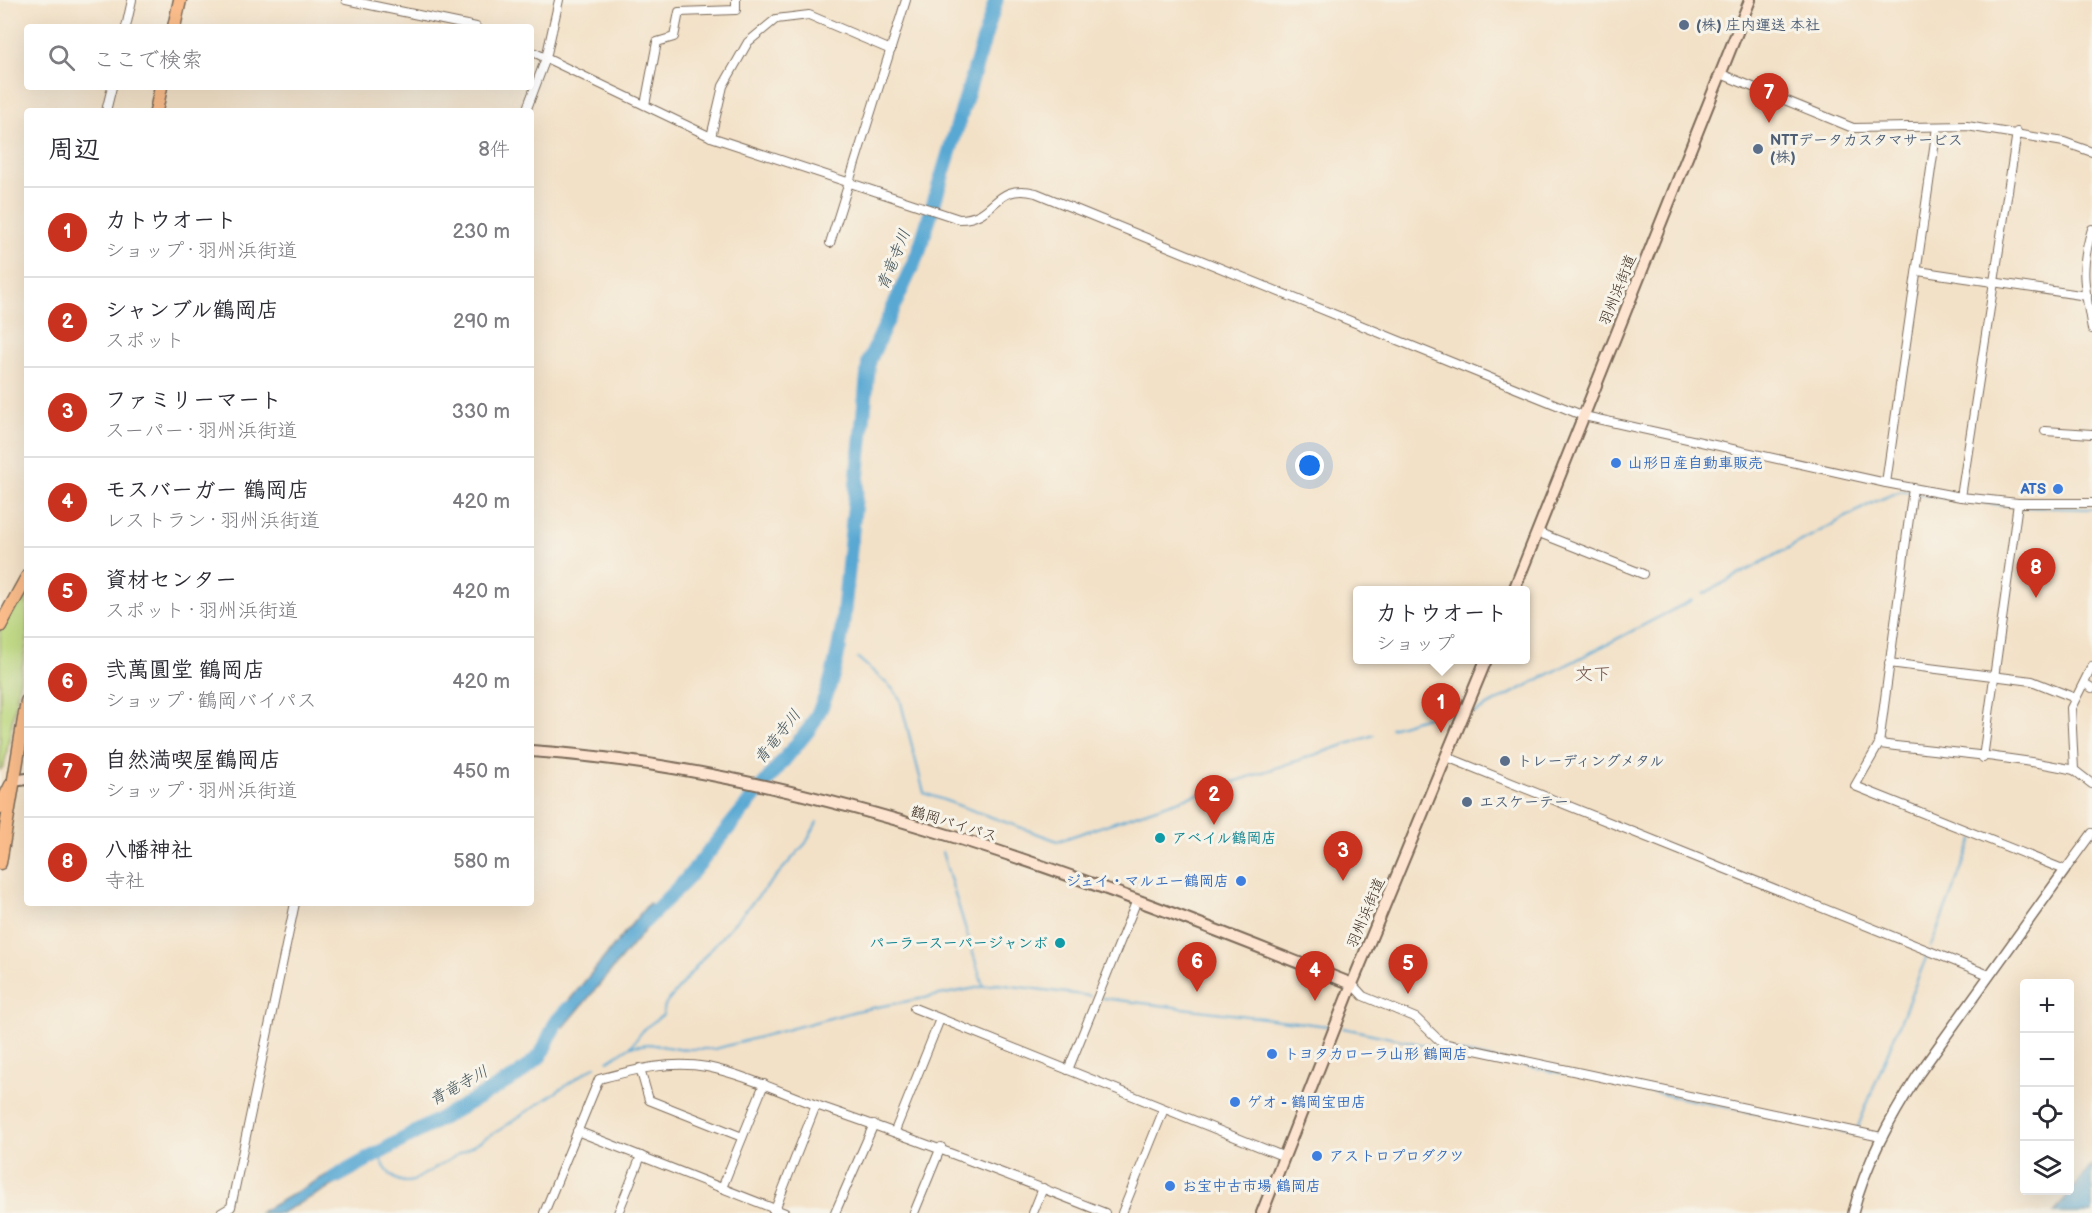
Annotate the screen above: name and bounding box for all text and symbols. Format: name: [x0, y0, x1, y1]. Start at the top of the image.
place label: (株) 庄内運送 本社: [1696, 16, 1820, 35]
marker: (株) 庄内運送 本社: [1677, 18, 1691, 32]
search box: [24, 24, 534, 90]
icon: search: [45, 41, 78, 74]
text: ここで検索: [93, 47, 203, 74]
pin: 7: [1750, 74, 1788, 123]
place label: NTTデータカスタマサービス (株): [1770, 131, 1963, 167]
text: 周辺: [48, 135, 100, 166]
text: 8件: [478, 138, 510, 162]
marker: NTTデータカスタマサービス (株): [1751, 142, 1765, 156]
text: カトウオート: [105, 207, 237, 234]
text: 1: [63, 220, 72, 244]
text: 230 m: [453, 220, 510, 244]
water label: 青竜寺川: [873, 227, 915, 293]
text: ショップ · 羽州浜街道: [105, 239, 297, 263]
street label: 羽州浜街道: [1595, 252, 1641, 328]
text: シャンブル鶴岡店: [105, 297, 279, 324]
text: 2: [62, 310, 73, 334]
text: 290 m: [453, 310, 510, 334]
text: スポット: [105, 329, 185, 353]
text: ファミリーマート: [105, 387, 282, 414]
text: 3: [62, 400, 73, 424]
text: 330 m: [452, 400, 510, 424]
text: スーパー · 羽州浜街道: [105, 419, 297, 443]
your location: [1295, 451, 1324, 480]
place label: 山形日産自動車販売: [1628, 454, 1763, 473]
marker: 山形日産自動車販売: [1609, 456, 1623, 470]
text: モスバーガー 鶴岡店: [105, 477, 309, 504]
place label: ATS: [2020, 480, 2046, 499]
marker: ATS: [2051, 482, 2065, 496]
text: 4: [62, 490, 73, 514]
text: 420 m: [452, 490, 510, 514]
text: レストラン · 羽州浜街道: [105, 509, 320, 533]
pin: 8: [2016, 548, 2056, 598]
text: 資材センター: [105, 567, 237, 594]
text: 5: [62, 580, 73, 604]
text: 420 m: [452, 580, 510, 604]
popup: [1353, 586, 1530, 664]
text: スポット · 羽州浜街道: [105, 599, 298, 623]
text: カトウオート: [1375, 600, 1508, 627]
text: ショップ: [1375, 632, 1455, 656]
text: 弐萬圓堂 鶴岡店: [105, 657, 265, 684]
district label: 文下: [1575, 664, 1611, 685]
text: 6: [61, 670, 74, 694]
text: 420 m: [452, 670, 510, 694]
pin: 1: [1422, 684, 1460, 733]
text: ショップ · 鶴岡バイパス: [105, 689, 317, 713]
water label: 青竜寺川: [751, 706, 805, 768]
text: 自然満喫屋鶴岡店: [105, 747, 281, 774]
place label: トレーディングメタル: [1517, 752, 1664, 771]
marker: トレーディングメタル: [1498, 754, 1512, 768]
text: 7: [62, 760, 73, 784]
text: 450 m: [453, 760, 510, 784]
pin: 2: [1194, 776, 1234, 825]
text: ショップ · 羽州浜街道: [105, 779, 297, 803]
place label: エスケーテー: [1479, 793, 1569, 812]
marker: エスケーテー: [1460, 795, 1474, 809]
street label: 鶴岡バイパス: [908, 802, 1000, 846]
place label: アベイル鶴岡店: [1172, 829, 1276, 848]
marker: アベイル鶴岡店: [1153, 831, 1167, 845]
pin: 3: [1324, 832, 1362, 881]
text: 八幡神社: [105, 837, 193, 864]
text: 8: [61, 850, 74, 874]
text: 580 m: [453, 850, 510, 874]
text: 寺社: [105, 869, 145, 893]
place label: ジェイ・マルエー鶴岡店: [1066, 872, 1229, 891]
marker: ジェイ・マルエー鶴岡店: [1234, 874, 1248, 888]
street label: 羽州浜街道: [1343, 875, 1389, 951]
place label: パーラースーパージャンボ: [869, 934, 1048, 953]
marker: パーラースーパージャンボ: [1053, 936, 1067, 950]
pin: 6: [1178, 942, 1216, 992]
pin: 5: [1388, 944, 1428, 994]
pin: 4: [1296, 952, 1334, 1001]
map controls: [2020, 979, 2074, 1195]
button: +: [2020, 979, 2074, 1033]
button: −: [2020, 1033, 2074, 1087]
place label: トヨタカローラ山形 鶴岡店: [1284, 1045, 1468, 1064]
marker: トヨタカローラ山形 鶴岡店: [1265, 1047, 1279, 1061]
water label: 青竜寺川: [426, 1062, 492, 1110]
button: locate: [2020, 1087, 2074, 1141]
place label: ゲオ - 鶴岡宝田店: [1247, 1093, 1366, 1112]
marker: ゲオ - 鶴岡宝田店: [1228, 1095, 1242, 1109]
button: layers: [2020, 1141, 2074, 1195]
place label: アストロプロダクツ: [1329, 1147, 1464, 1166]
marker: アストロプロダクツ: [1310, 1149, 1324, 1163]
place label: お宝中古市場 鶴岡店: [1182, 1177, 1321, 1196]
marker: お宝中古市場 鶴岡店: [1163, 1179, 1177, 1193]

